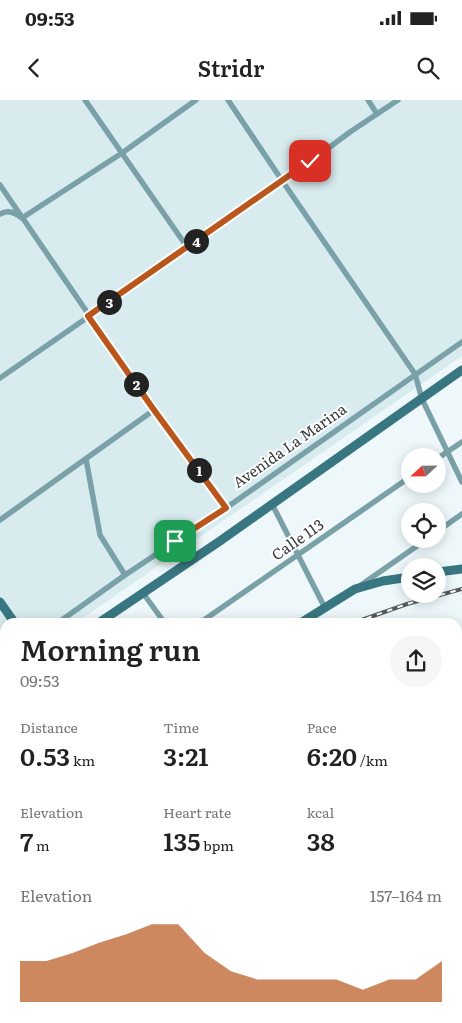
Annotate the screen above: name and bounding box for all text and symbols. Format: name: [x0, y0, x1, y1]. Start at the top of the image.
text: 09:53: [25, 4, 75, 32]
text: Stridr: [198, 51, 264, 84]
icon: back: [20, 54, 48, 82]
icon: search: [414, 54, 442, 82]
pin: [289, 140, 331, 182]
icon: check: [296, 147, 324, 175]
pin: 4: [184, 228, 208, 254]
text: 4: [192, 231, 201, 251]
pin: 3: [96, 290, 122, 314]
text: 3: [106, 292, 113, 312]
pin: 2: [124, 372, 148, 396]
text: 2: [133, 374, 140, 394]
street label: Avenida La Marina: [227, 396, 352, 493]
north arrow: [401, 448, 446, 492]
map controls: [401, 448, 446, 603]
pin: 1: [186, 458, 212, 482]
text: 1: [197, 460, 202, 480]
button: locate: [401, 503, 446, 548]
street label: Calle 113: [266, 512, 328, 565]
pin: [154, 520, 196, 562]
icon: arrive: [161, 527, 189, 555]
button: layers: [401, 558, 446, 603]
text: Morning run: [20, 628, 201, 670]
button: share: [390, 635, 442, 687]
text: 09:53: [20, 668, 60, 692]
text: Distance: [20, 717, 78, 737]
text: Time: [163, 717, 199, 737]
text: Pace: [307, 717, 337, 737]
text: 0.53: [20, 737, 70, 774]
text: 3:21: [163, 737, 209, 774]
text: 6:20: [307, 737, 357, 774]
text: km: [70, 750, 95, 770]
text: /km: [357, 750, 388, 770]
text: Elevation: [20, 802, 83, 822]
text: Heart rate: [163, 802, 231, 822]
text: kcal: [307, 802, 334, 822]
text: 7: [20, 822, 33, 859]
text: 135: [163, 822, 200, 859]
text: 38: [307, 822, 335, 859]
text: m: [33, 835, 50, 855]
text: bpm: [200, 835, 234, 855]
text: Elevation: [20, 883, 92, 907]
text: 157–164 m: [370, 883, 442, 907]

